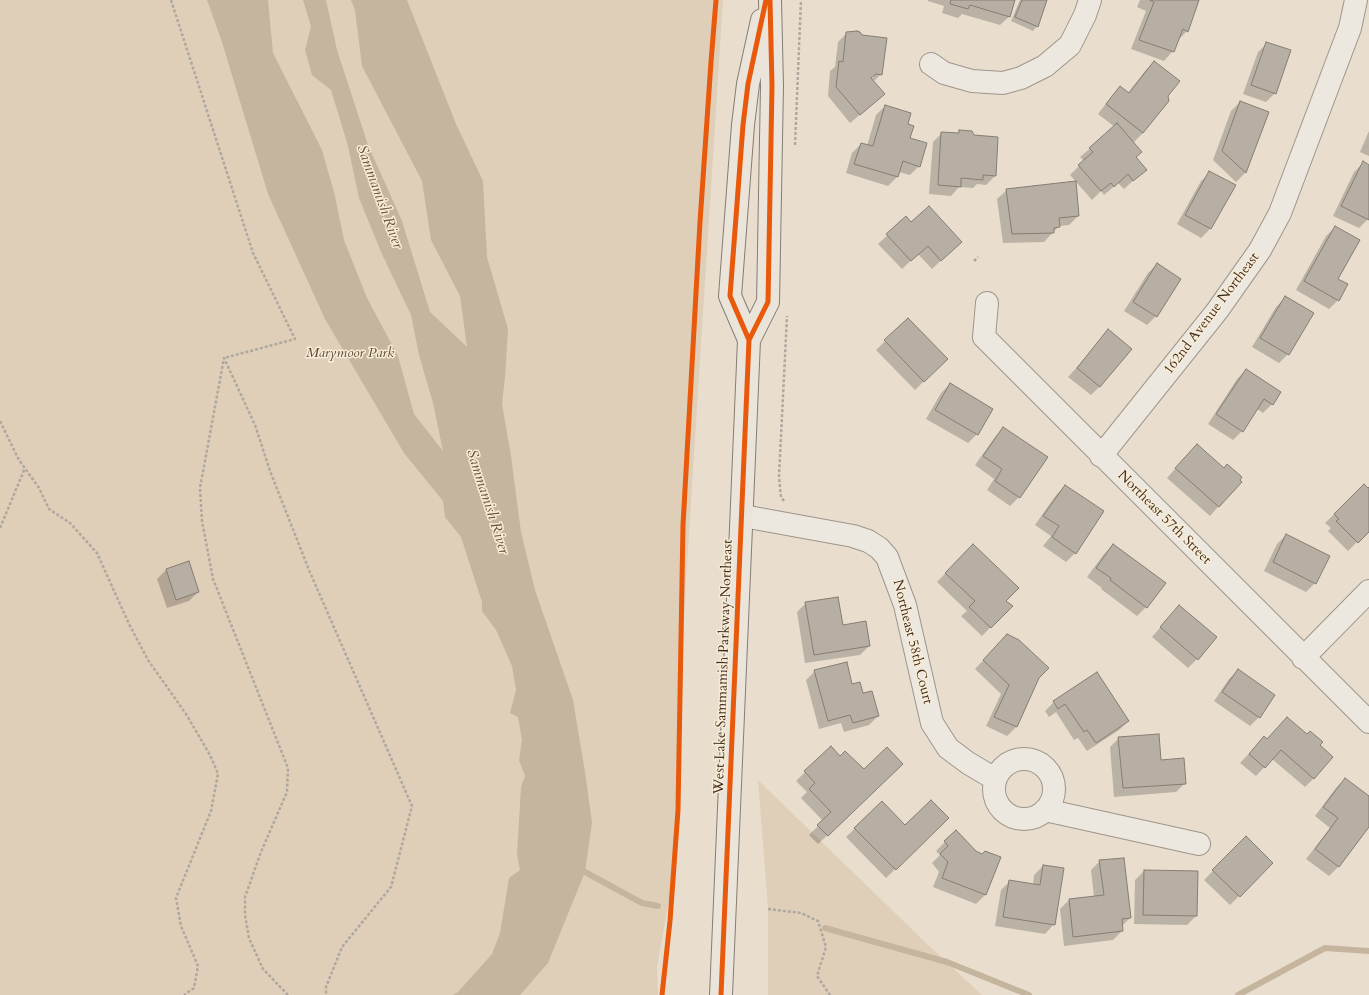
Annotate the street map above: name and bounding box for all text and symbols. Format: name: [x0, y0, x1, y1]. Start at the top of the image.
water label: Sammamish River: [352, 143, 406, 251]
street label: 162nd Avenue Northeast: [1161, 250, 1263, 378]
park label: Marymoor Park: [306, 346, 394, 362]
water label: Sammamish River: [462, 447, 512, 557]
street label: Northeast 57th Street: [1114, 468, 1214, 568]
street label: West Lake Sammamish Parkway Northeast: [711, 539, 737, 795]
street label: Northeast 58th Court: [888, 578, 936, 706]

